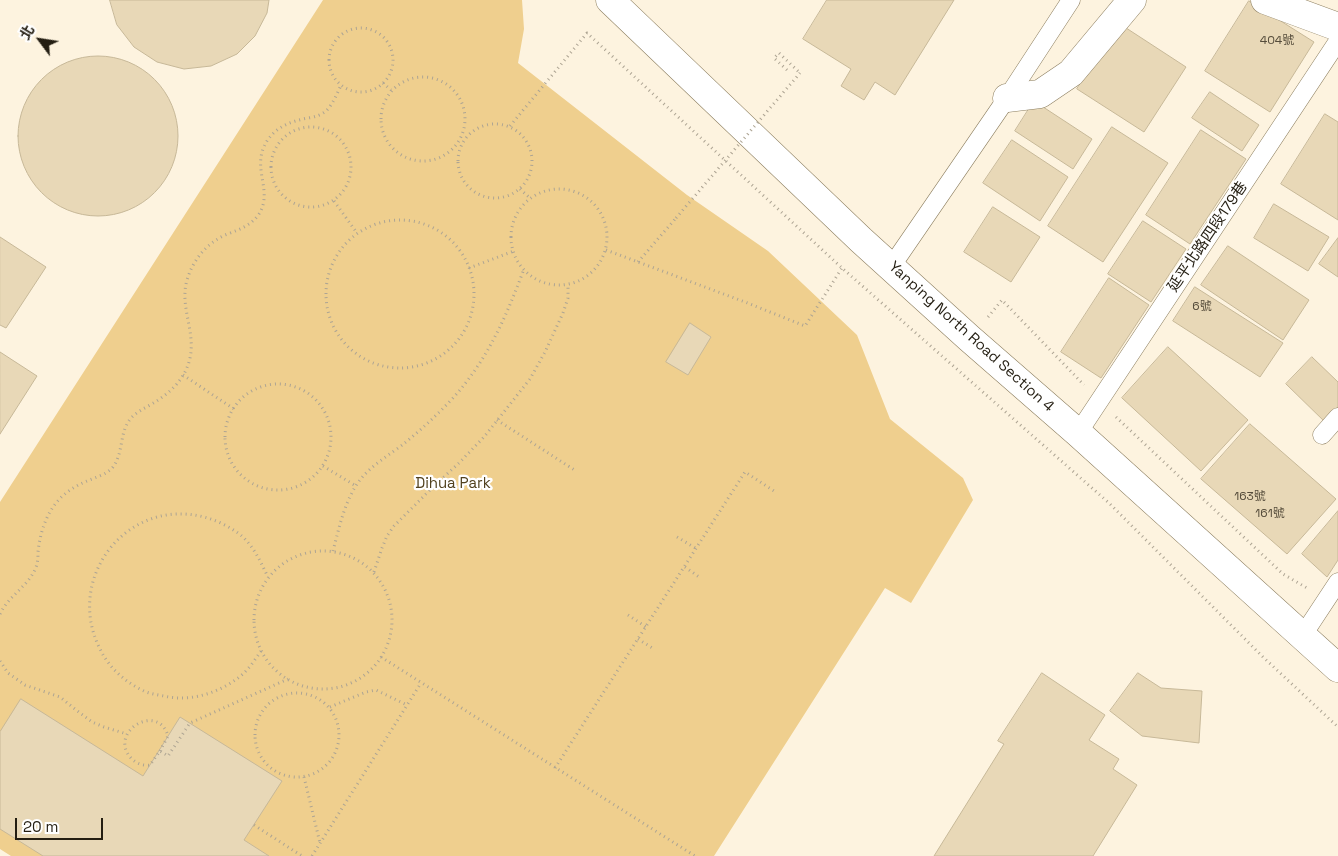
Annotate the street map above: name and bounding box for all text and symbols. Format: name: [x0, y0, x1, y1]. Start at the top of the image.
north arrow: [15, 15, 65, 65]
text: 北: [16, 22, 38, 43]
house number: 404號: [1260, 34, 1294, 48]
street label: 延平北路四段179巷: [1165, 179, 1251, 295]
street label: Yanping North Road Section 4: [885, 258, 1057, 416]
house number: 6號: [1192, 300, 1212, 314]
park label: Dihua Park: [415, 475, 491, 493]
house number: 163號: [1234, 490, 1266, 504]
house number: 161號: [1255, 507, 1285, 521]
scale bar: [18, 808, 105, 840]
text: 20 m: [23, 817, 58, 836]

